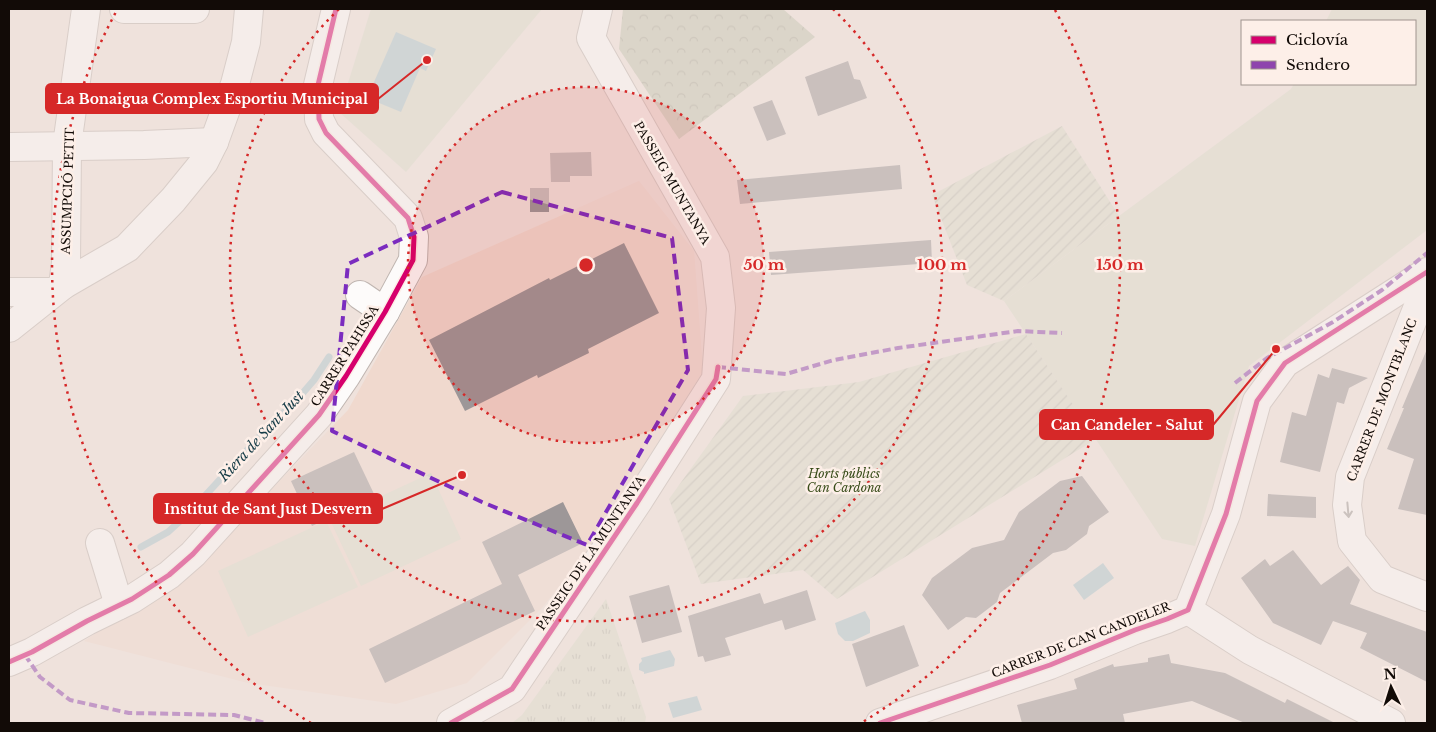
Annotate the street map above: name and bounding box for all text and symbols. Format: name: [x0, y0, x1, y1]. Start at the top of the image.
legend: [1241, 20, 1416, 85]
text: Ciclovía: [1286, 30, 1349, 49]
text: Sendero: [1286, 55, 1350, 74]
callout: La Bonaigua Complex Esportiu Municipal: [46, 84, 378, 113]
text: La Bonaigua Complex Esportiu Municipal: [56, 90, 368, 108]
street label: PASSEIG MUNTANYA: [631, 118, 714, 248]
street label: ASSUMPCIÓ PETIT: [57, 127, 77, 256]
text: 50 m: [744, 255, 785, 274]
text: 100 m: [917, 255, 967, 274]
text: 150 m: [1096, 255, 1144, 274]
centre of rings: [577, 256, 595, 274]
street label: CARRER PAHISSA: [307, 302, 382, 409]
street label: CARRER DE MONTBLANC: [1343, 316, 1420, 484]
water label: Riera de Sant Just: [214, 386, 308, 486]
callout: Can Candeler - Salut: [1040, 410, 1213, 439]
text: Can Candeler - Salut: [1051, 416, 1204, 434]
park label: Horts públics Can Cardona: [807, 466, 882, 495]
street label: PASSEIG DE LA MUNTANYA: [533, 472, 648, 633]
callout: Institut de Sant Just Desvern: [154, 494, 382, 523]
text: Institut de Sant Just Desvern: [164, 500, 372, 518]
one-way arrow: [1343, 502, 1353, 518]
street label: CARRER DE CAN CANDELER: [989, 598, 1173, 681]
north arrow: [1366, 662, 1416, 712]
text: N: [1383, 665, 1397, 683]

